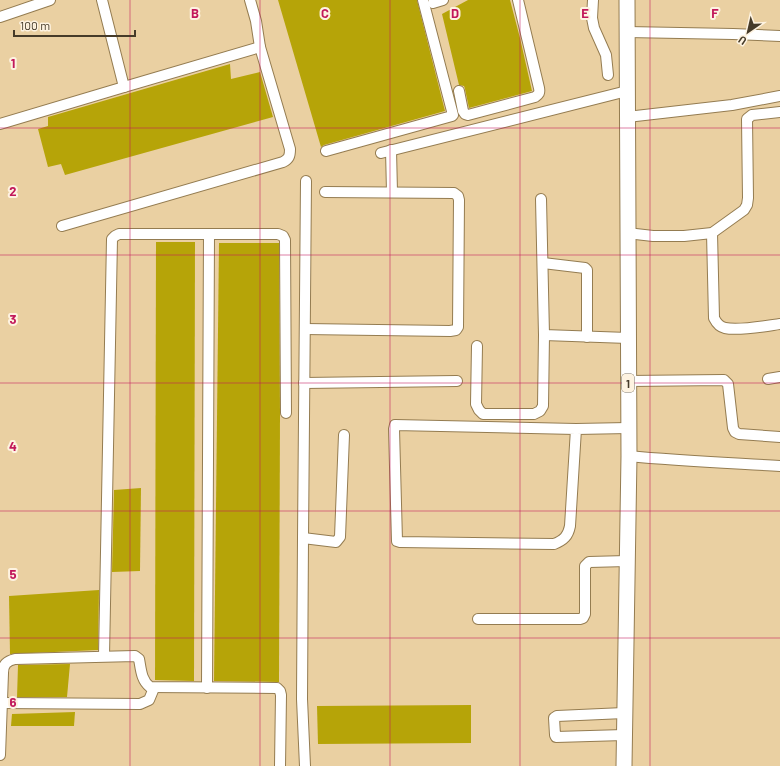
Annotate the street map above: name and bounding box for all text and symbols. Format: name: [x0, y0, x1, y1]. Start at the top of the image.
text: B: [191, 5, 199, 21]
text: C: [321, 5, 329, 21]
text: D: [451, 5, 459, 21]
text: E: [581, 5, 589, 21]
text: F: [711, 5, 719, 21]
scale bar: [14, 12, 135, 38]
north arrow: [728, 12, 768, 52]
text: 100 m: [20, 18, 50, 32]
text: U: [736, 33, 749, 48]
text: 1: [11, 55, 15, 71]
text: 2: [9, 183, 17, 199]
text: 3: [9, 311, 17, 327]
road number: 1: [622, 374, 634, 392]
text: 4: [9, 438, 17, 454]
text: 5: [9, 566, 17, 582]
text: 6: [10, 694, 17, 710]

